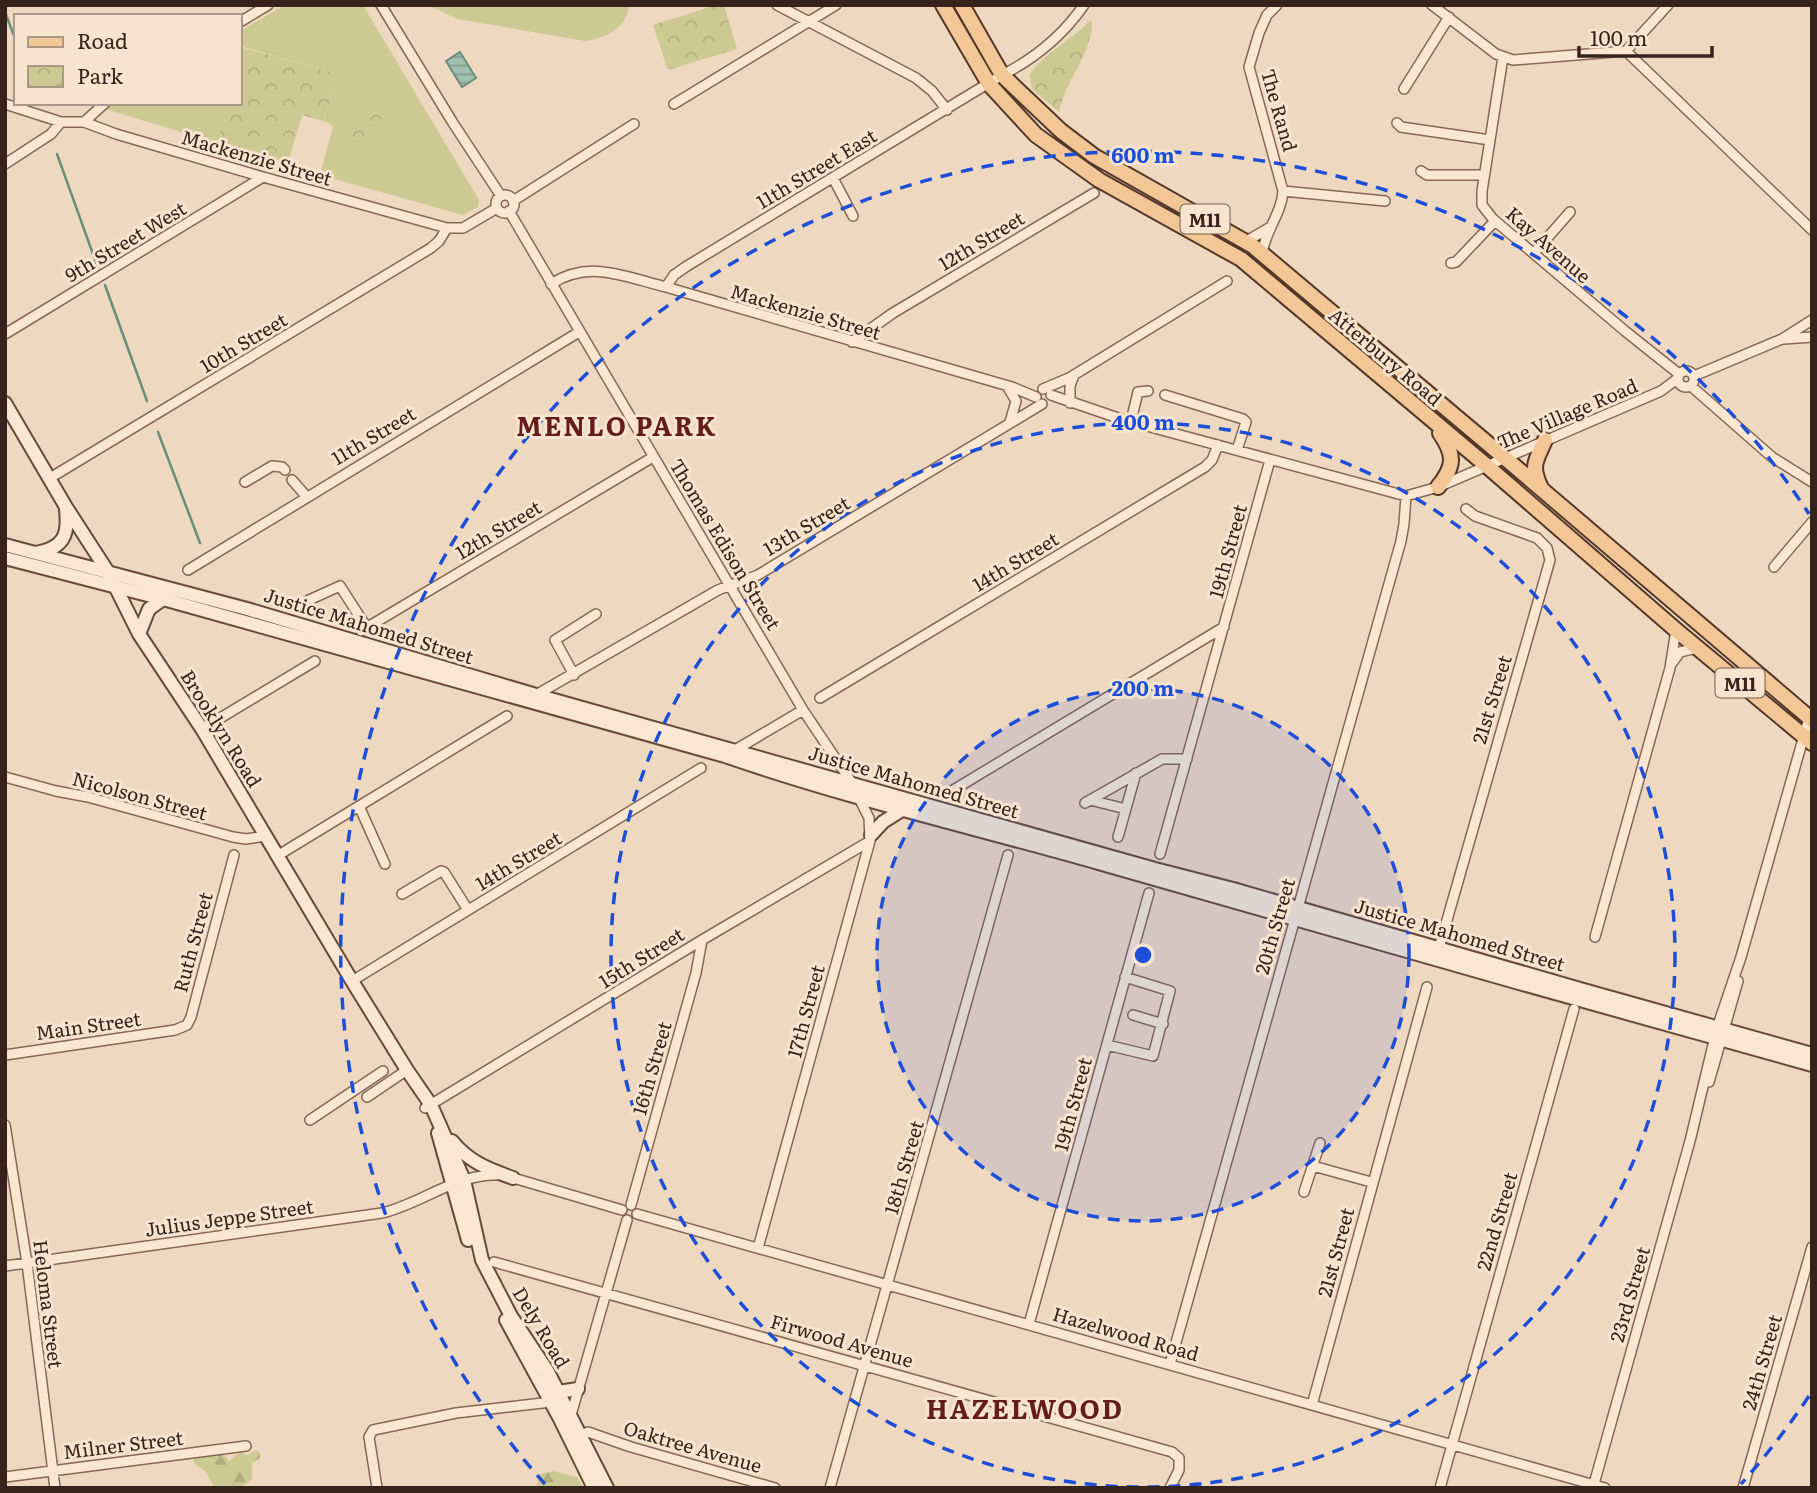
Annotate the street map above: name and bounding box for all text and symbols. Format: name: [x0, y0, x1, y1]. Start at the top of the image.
legend: [14, 14, 242, 105]
scale bar: [1579, 14, 1712, 58]
text: 100 m: [1590, 21, 1647, 52]
text: Road: [77, 24, 128, 55]
text: Park: [77, 59, 123, 90]
street label: The Rand: [1255, 65, 1305, 155]
street label: 11th Street East: [751, 121, 882, 215]
street label: Mackenzie Street: [178, 122, 336, 192]
text: 600 m: [1111, 138, 1175, 169]
street label: 9th Street West: [59, 194, 191, 288]
street label: Kay Avenue: [1500, 199, 1598, 289]
street label: 12th Street: [933, 203, 1030, 277]
road number: M11: [1180, 204, 1230, 233]
street label: Mackenzie Street: [727, 276, 885, 346]
street label: Atterbury Road: [1323, 300, 1449, 412]
street label: 10th Street: [194, 305, 292, 379]
street label: The Village Road: [1492, 371, 1642, 455]
street label: 11th Street: [326, 399, 421, 471]
district label: MENLO PARK: [516, 405, 718, 444]
text: 400 m: [1111, 405, 1175, 436]
street label: Thomas Edison Street: [664, 453, 789, 635]
street label: 13th Street: [757, 488, 855, 562]
street label: 12th Street: [450, 492, 547, 566]
street label: 19th Street: [1201, 501, 1253, 601]
street label: 14th Street: [967, 524, 1064, 598]
street label: Justice Mahomed Street: [261, 580, 478, 670]
street label: 21st Street: [1464, 651, 1518, 747]
street label: Brooklyn Road: [175, 664, 270, 793]
road number: M11: [1716, 668, 1764, 698]
text: 200 m: [1112, 671, 1174, 702]
street label: Justice Mahomed Street: [805, 738, 1023, 825]
street label: Nicolson Street: [69, 764, 211, 827]
street label: 14th Street: [470, 823, 567, 897]
street label: 20th Street: [1247, 874, 1301, 977]
street label: Ruth Street: [165, 888, 219, 995]
street label: Justice Mahomed Street: [1351, 891, 1569, 978]
street label: 15th Street: [593, 920, 689, 994]
centre of rings: [1131, 943, 1155, 967]
street label: 17th Street: [779, 961, 831, 1061]
street label: Main Street: [34, 1004, 143, 1046]
street label: 16th Street: [624, 1018, 678, 1118]
street label: 19th Street: [1046, 1054, 1098, 1154]
street label: 18th Street: [876, 1116, 930, 1217]
street label: 22nd Street: [1469, 1168, 1524, 1274]
street label: Julius Jeppe Street: [143, 1191, 315, 1243]
street label: 21st Street: [1310, 1204, 1360, 1300]
street label: Heloma Street: [27, 1238, 71, 1370]
street label: 23rd Street: [1602, 1242, 1656, 1345]
street label: Dely Road: [507, 1281, 578, 1373]
street label: Hazelwood Road: [1050, 1299, 1203, 1367]
street label: Firwood Avenue: [767, 1306, 917, 1374]
street label: 24th Street: [1734, 1310, 1788, 1413]
district label: HAZELWOOD: [926, 1388, 1124, 1427]
street label: Oaktree Avenue: [621, 1413, 765, 1479]
street label: Milner Street: [61, 1423, 185, 1465]

